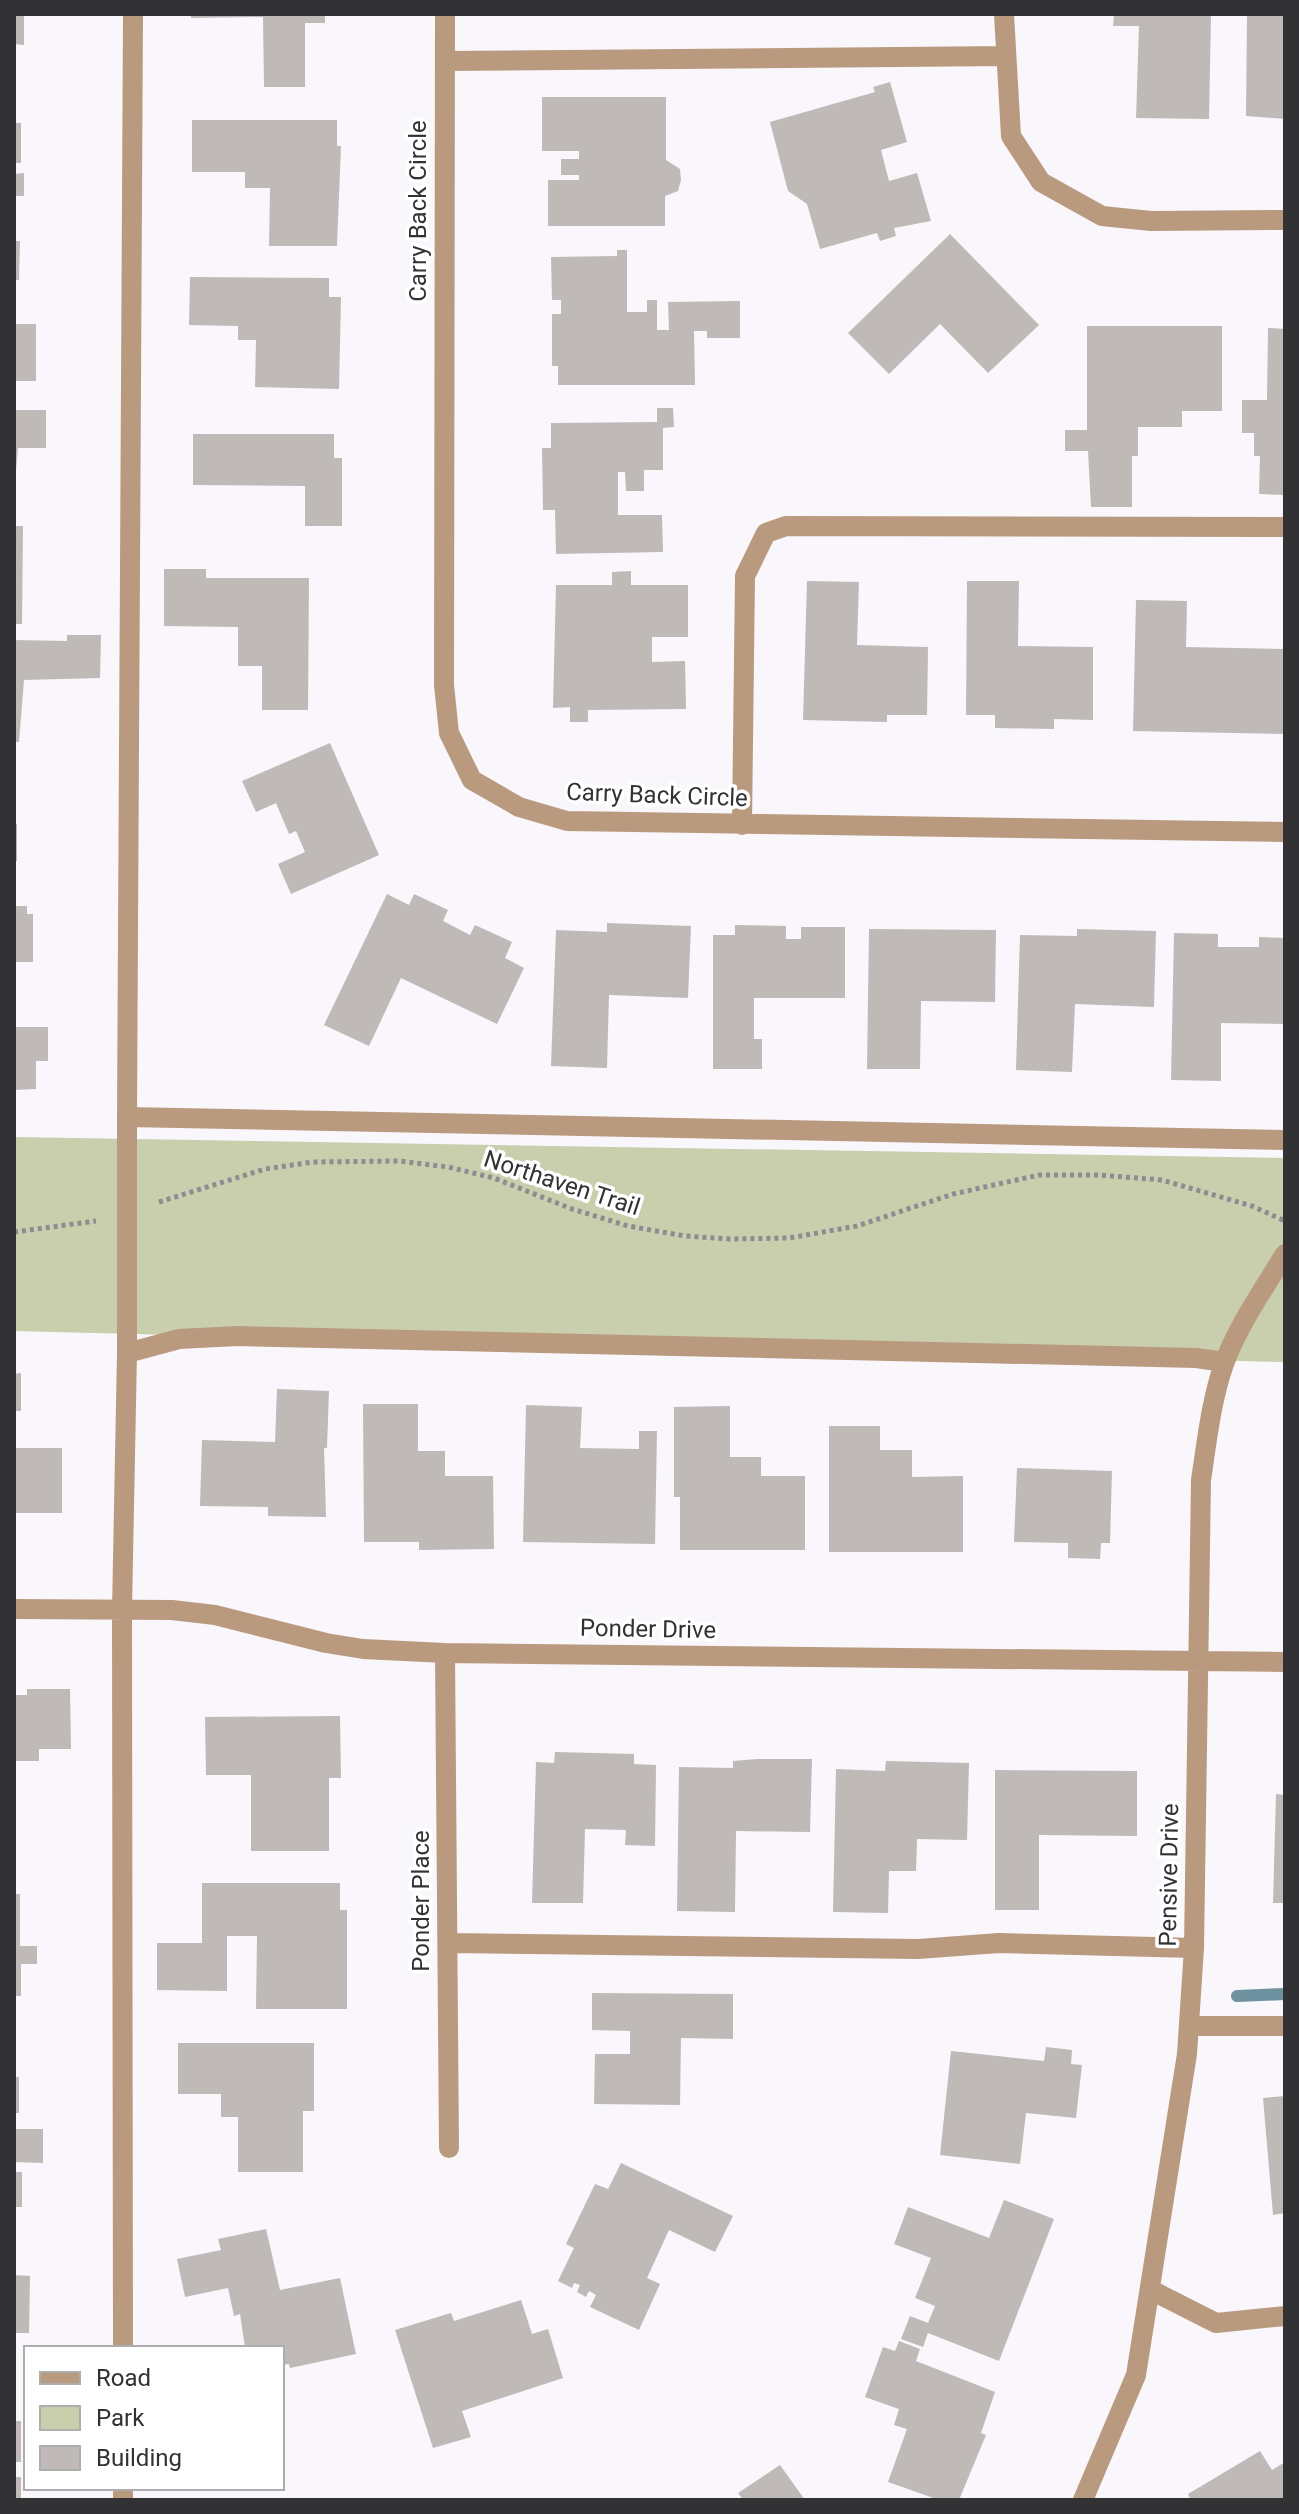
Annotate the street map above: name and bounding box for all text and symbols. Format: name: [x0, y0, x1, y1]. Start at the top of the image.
street label: Carry Back Circle: [404, 120, 432, 302]
street label: Carry Back Circle: [566, 778, 748, 812]
street label: Northaven Trail: [481, 1145, 643, 1221]
street label: Ponder Drive: [580, 1614, 716, 1644]
street label: Pensive Drive: [1154, 1803, 1184, 1947]
street label: Ponder Place: [407, 1830, 435, 1972]
legend: [24, 2346, 284, 2490]
text: Road: [96, 2364, 151, 2392]
text: Park: [96, 2404, 145, 2432]
text: Building: [96, 2444, 182, 2472]

